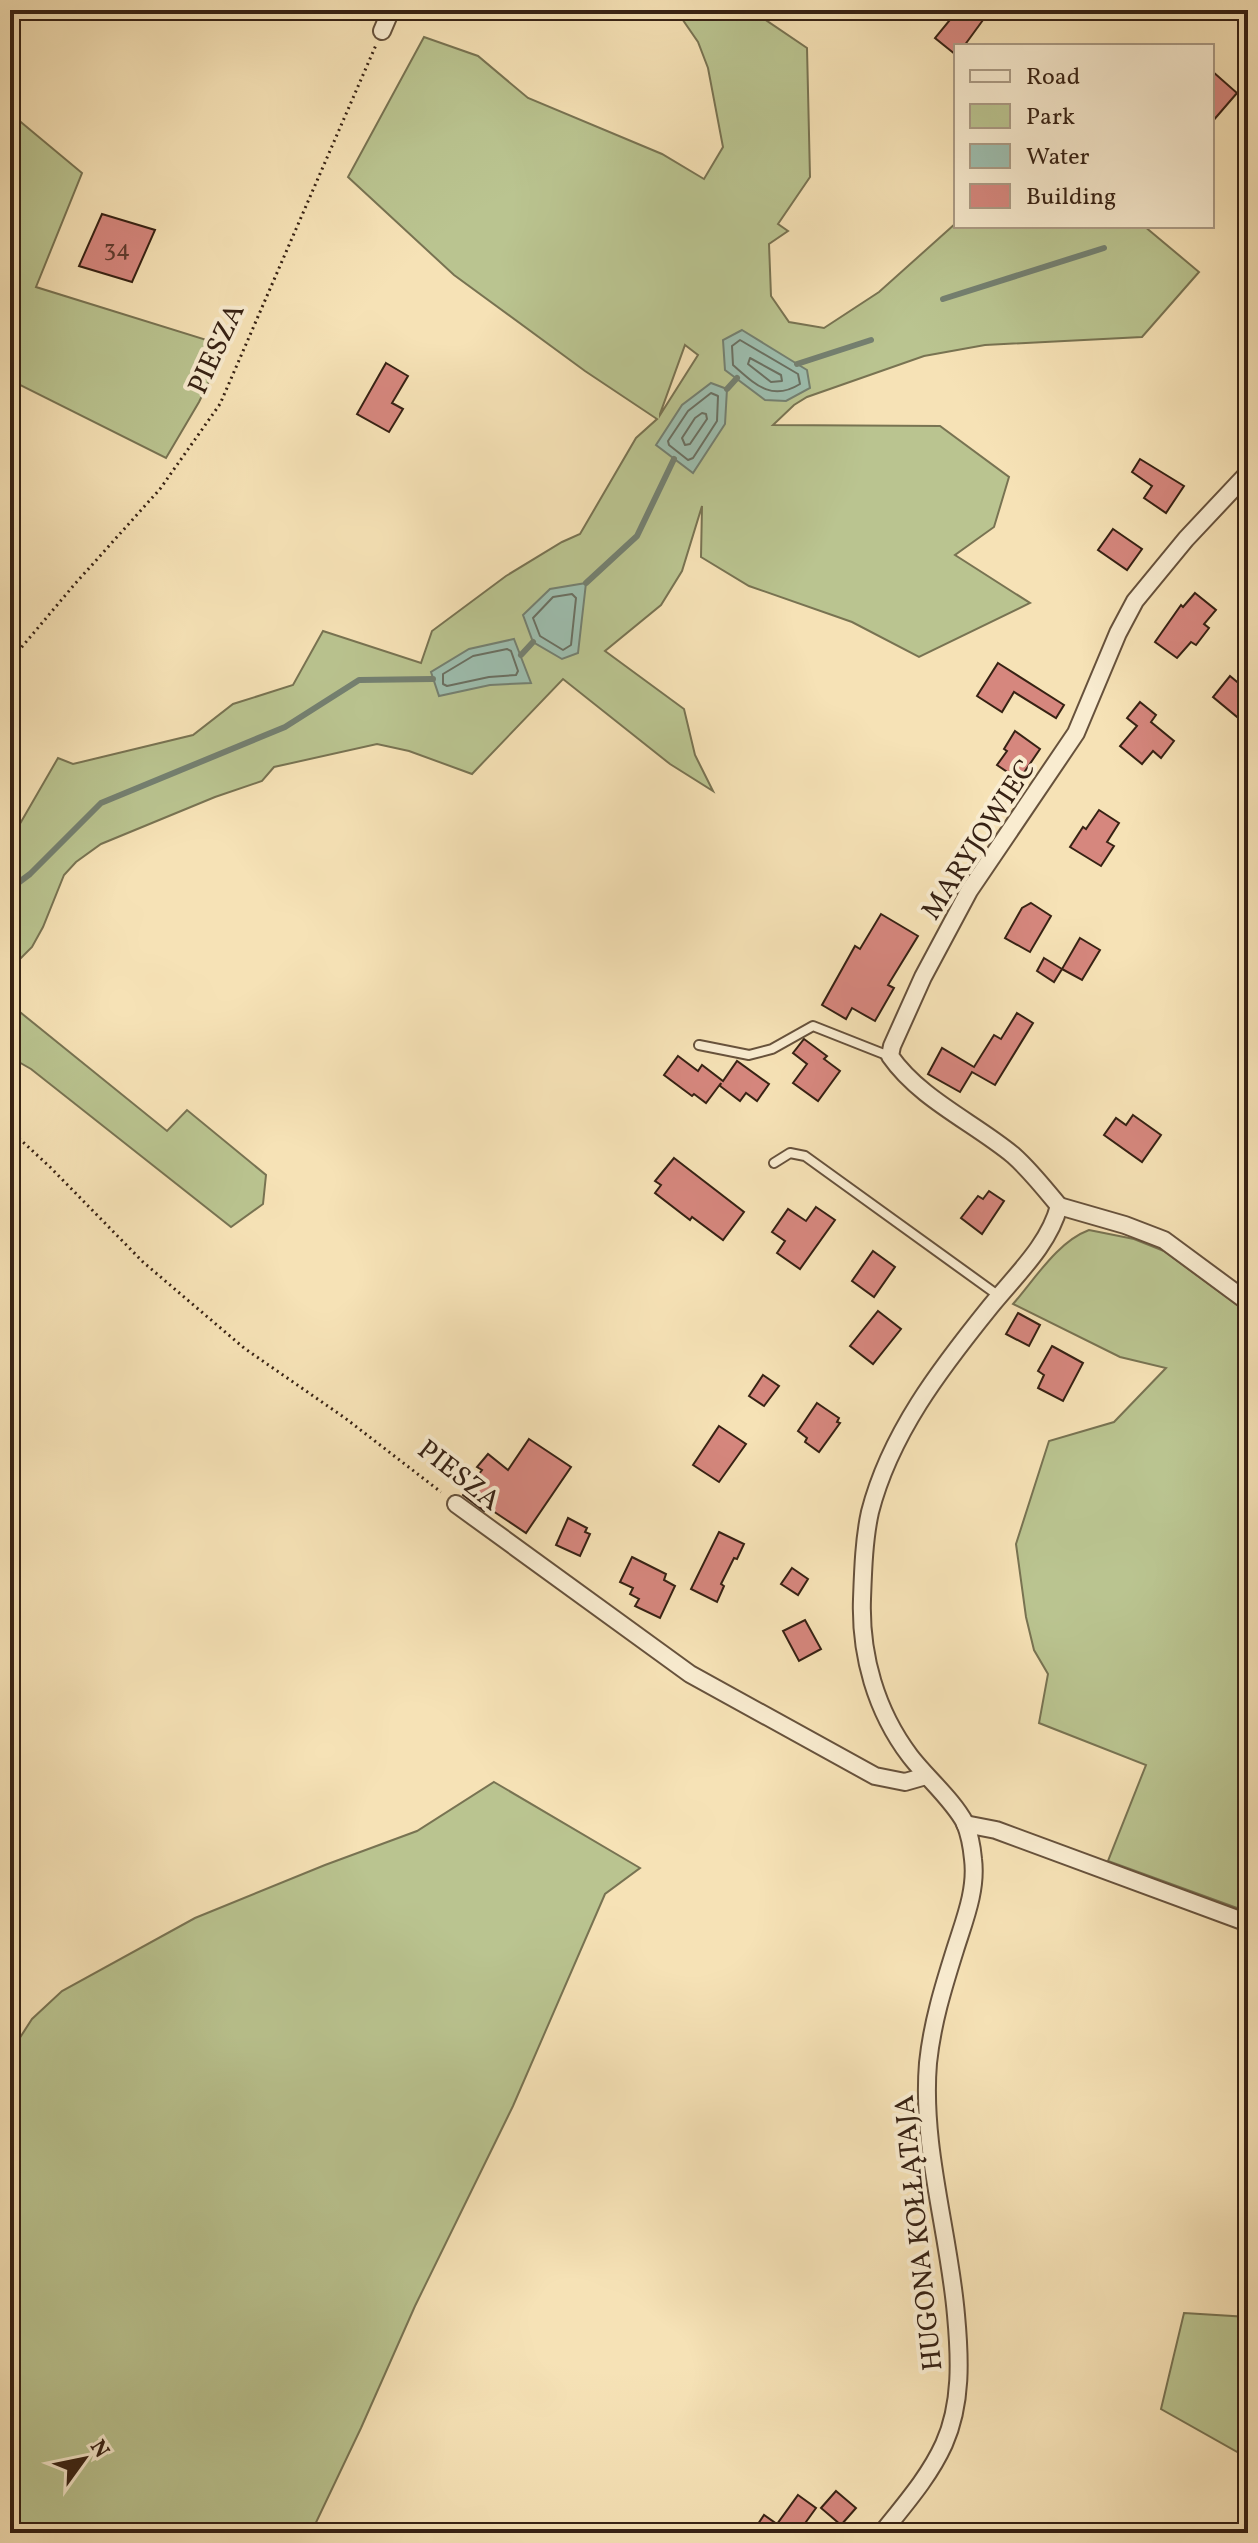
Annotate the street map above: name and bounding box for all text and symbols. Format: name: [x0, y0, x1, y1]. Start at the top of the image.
legend: [954, 44, 1214, 228]
text: Road: [1026, 61, 1080, 95]
text: Park: [1026, 101, 1075, 135]
text: Water: [1026, 141, 1090, 175]
text: Building: [1026, 181, 1116, 215]
house number: 34: [104, 233, 130, 267]
street label: PIESZA: [179, 297, 255, 401]
street label: MARYJOWIEC: [913, 753, 1045, 928]
street label: PIESZA: [409, 1431, 508, 1521]
street label: HUGONA KOŁŁĄTAJA: [886, 2093, 953, 2373]
north arrow: [44, 2419, 124, 2499]
text: N: [81, 2434, 116, 2465]

